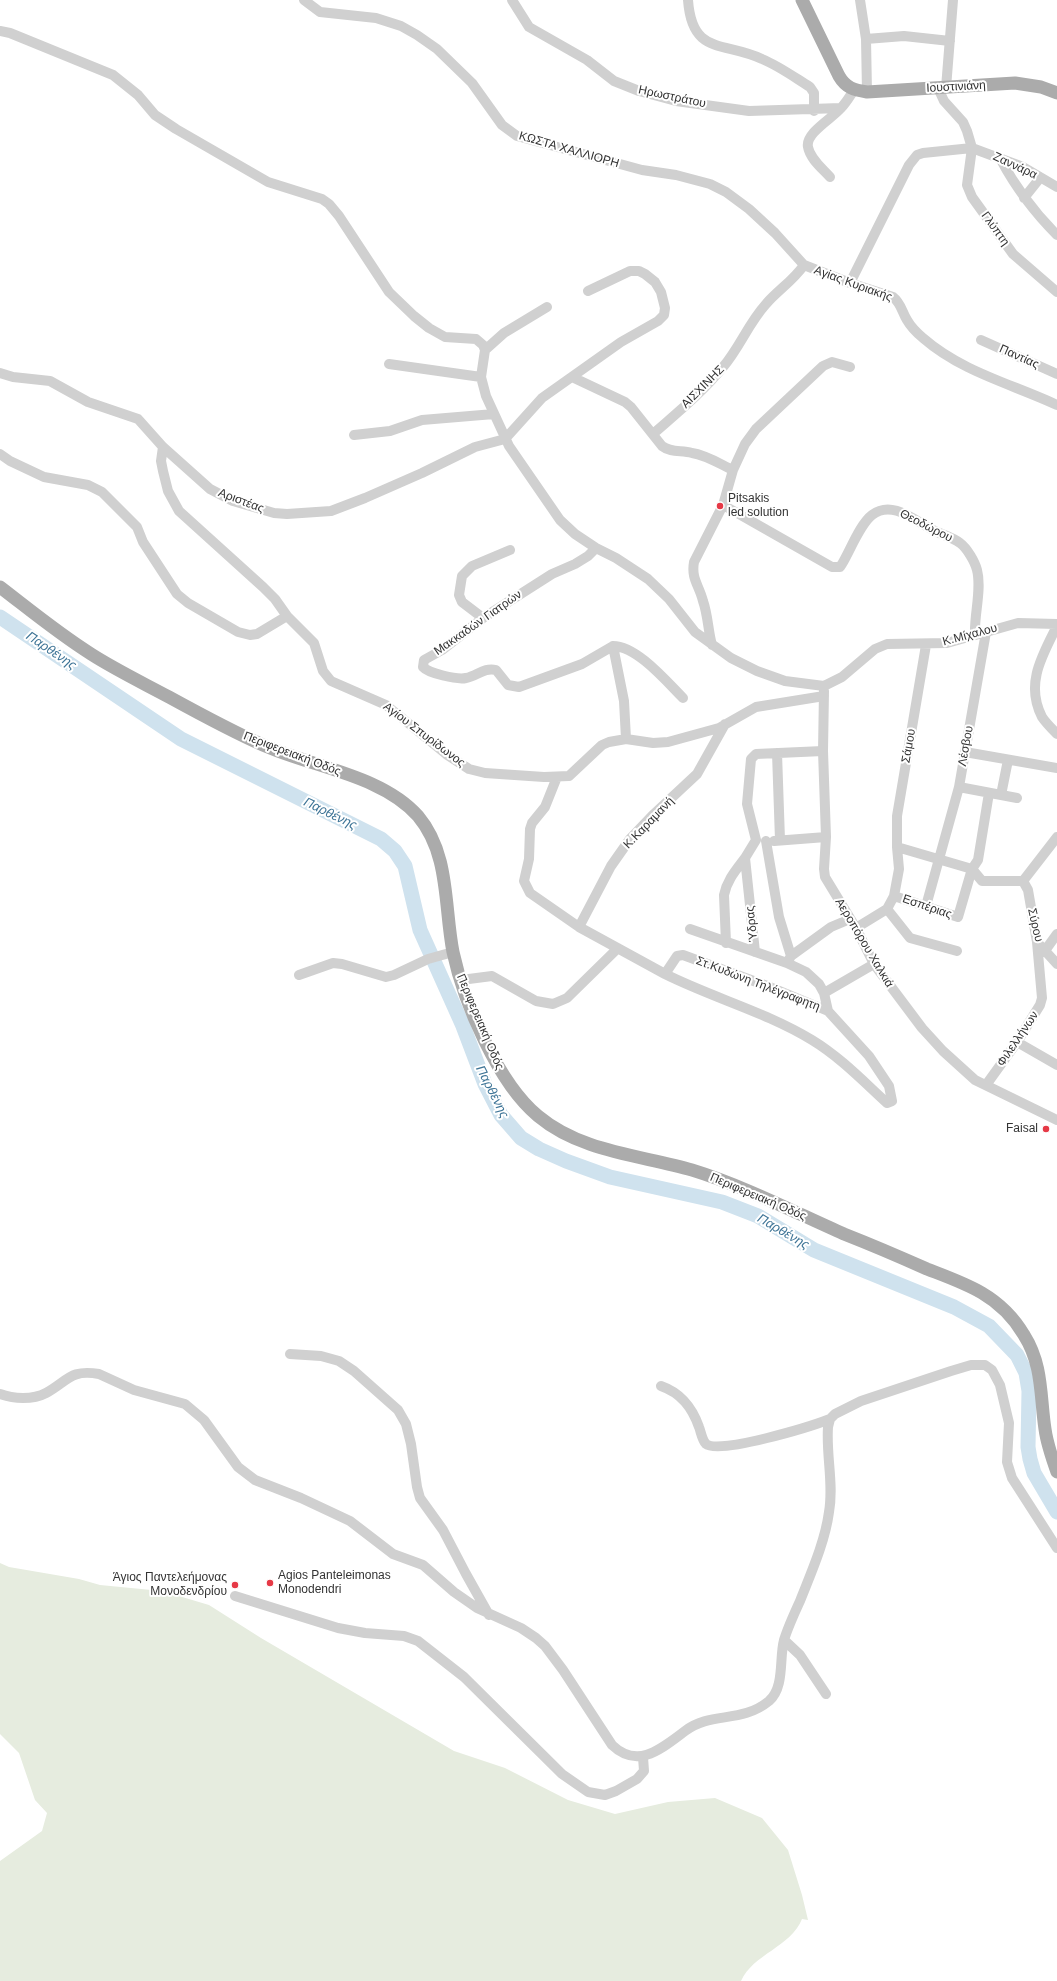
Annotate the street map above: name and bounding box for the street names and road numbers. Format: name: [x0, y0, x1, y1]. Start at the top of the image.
street label: Ιουστινιάνη: [926, 78, 986, 96]
street label: Ηρωστράτου: [637, 83, 707, 111]
street label: ΚΩΣΤΑ ΧΑΛΛΙΟΡΗ: [517, 129, 621, 171]
street label: Ζαννάρα: [991, 150, 1039, 182]
street label: Γλύπτη: [978, 209, 1012, 249]
street label: Αγίας Κυριακής: [812, 263, 894, 305]
street label: Παντίας: [997, 342, 1041, 372]
street label: ΑΙΣΧΙΝΗΣ: [679, 363, 727, 411]
street label: Αριστέας: [216, 486, 266, 516]
street label: Θεοδώρου: [897, 507, 955, 545]
street label: Μακκαδών Γιατρών: [431, 587, 525, 659]
street label: Κ.Μίχαλου: [941, 621, 999, 649]
street label: Αγίου Σπυρίδωνος: [380, 700, 468, 770]
street label: Λέσβου: [955, 725, 977, 767]
street label: Σάμου: [899, 728, 919, 764]
street label: Περιφερειακή Οδός: [241, 729, 343, 779]
street label: Κ.Καραμανή: [621, 794, 677, 852]
street label: Εσπέριας: [900, 892, 954, 922]
street label: Αεροπόρου Χαλκιά: [832, 896, 896, 990]
street label: Ύδρας: [743, 905, 761, 943]
street label: Σύρου: [1024, 907, 1046, 943]
street label: Στ.Κυδώνη Τηλέγραφητη: [694, 954, 822, 1014]
street label: Περιφερειακή Οδός: [453, 972, 507, 1072]
street label: Φιλελλήνων: [994, 1009, 1042, 1069]
street label: Περιφερειακή Οδός: [708, 1170, 808, 1224]

